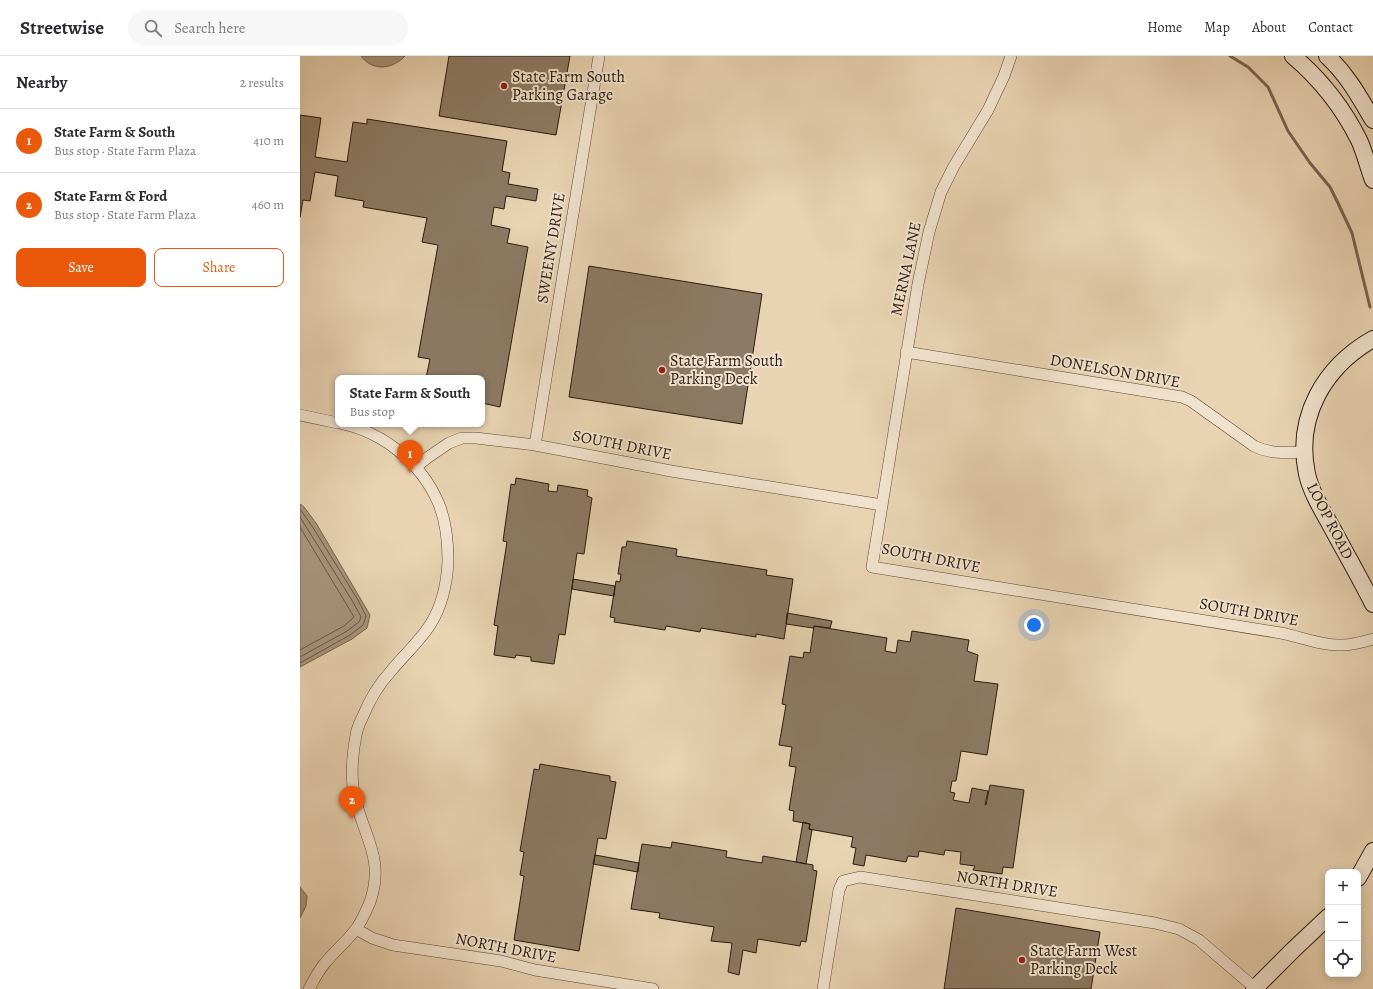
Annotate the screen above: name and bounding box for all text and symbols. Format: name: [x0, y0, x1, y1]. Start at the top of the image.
search box: [128, 10, 408, 46]
text: Streetwise: [20, 15, 104, 41]
icon: search: [142, 17, 164, 39]
text: Search here: [174, 18, 245, 38]
text: Home: [1147, 18, 1182, 37]
text: Map: [1204, 18, 1230, 37]
text: About: [1252, 18, 1286, 37]
text: Contact: [1308, 18, 1353, 37]
place label: State Farm South Parking Garage: [512, 66, 625, 106]
text: Nearby: [16, 71, 67, 94]
text: 2 results: [240, 74, 284, 91]
marker: State Farm South Parking Garage: [499, 81, 509, 91]
text: State Farm & South: [54, 122, 175, 142]
text: 1: [27, 132, 31, 149]
text: 410 m: [253, 132, 284, 149]
text: Bus stop · State Farm Plaza: [54, 142, 196, 159]
text: State Farm & Ford: [54, 186, 167, 206]
street label: SWEENY DRIVE: [531, 191, 571, 305]
text: 2: [26, 196, 32, 213]
text: 460 m: [252, 196, 284, 213]
text: Bus stop · State Farm Plaza: [54, 206, 196, 223]
street label: MERNA LANE: [885, 220, 927, 318]
button: Save: [16, 248, 146, 287]
button: Share: [154, 248, 284, 287]
street label: DONELSON DRIVE: [1048, 349, 1182, 393]
place label: State Farm South Parking Deck: [670, 350, 783, 390]
marker: State Farm South Parking Deck: [657, 365, 667, 375]
popup: [335, 375, 485, 427]
text: State Farm & South: [349, 383, 471, 403]
text: Bus stop: [349, 403, 395, 420]
street label: SOUTH DRIVE: [571, 425, 673, 465]
pin: 1: [397, 440, 423, 473]
street label: LOOP ROAD: [1301, 479, 1359, 563]
street label: SOUTH DRIVE: [880, 538, 982, 578]
street label: SOUTH DRIVE: [1198, 592, 1300, 632]
your location: [1024, 615, 1044, 635]
pin: 2: [339, 786, 365, 819]
street label: NORTH DRIVE: [955, 865, 1059, 903]
map controls: [1325, 869, 1361, 977]
button: +: [1325, 869, 1361, 905]
button: −: [1325, 905, 1361, 941]
street label: NORTH DRIVE: [454, 927, 558, 969]
place label: State Farm West Parking Deck: [1030, 940, 1137, 980]
button: locate: [1325, 941, 1361, 977]
marker: State Farm West Parking Deck: [1017, 955, 1027, 965]

